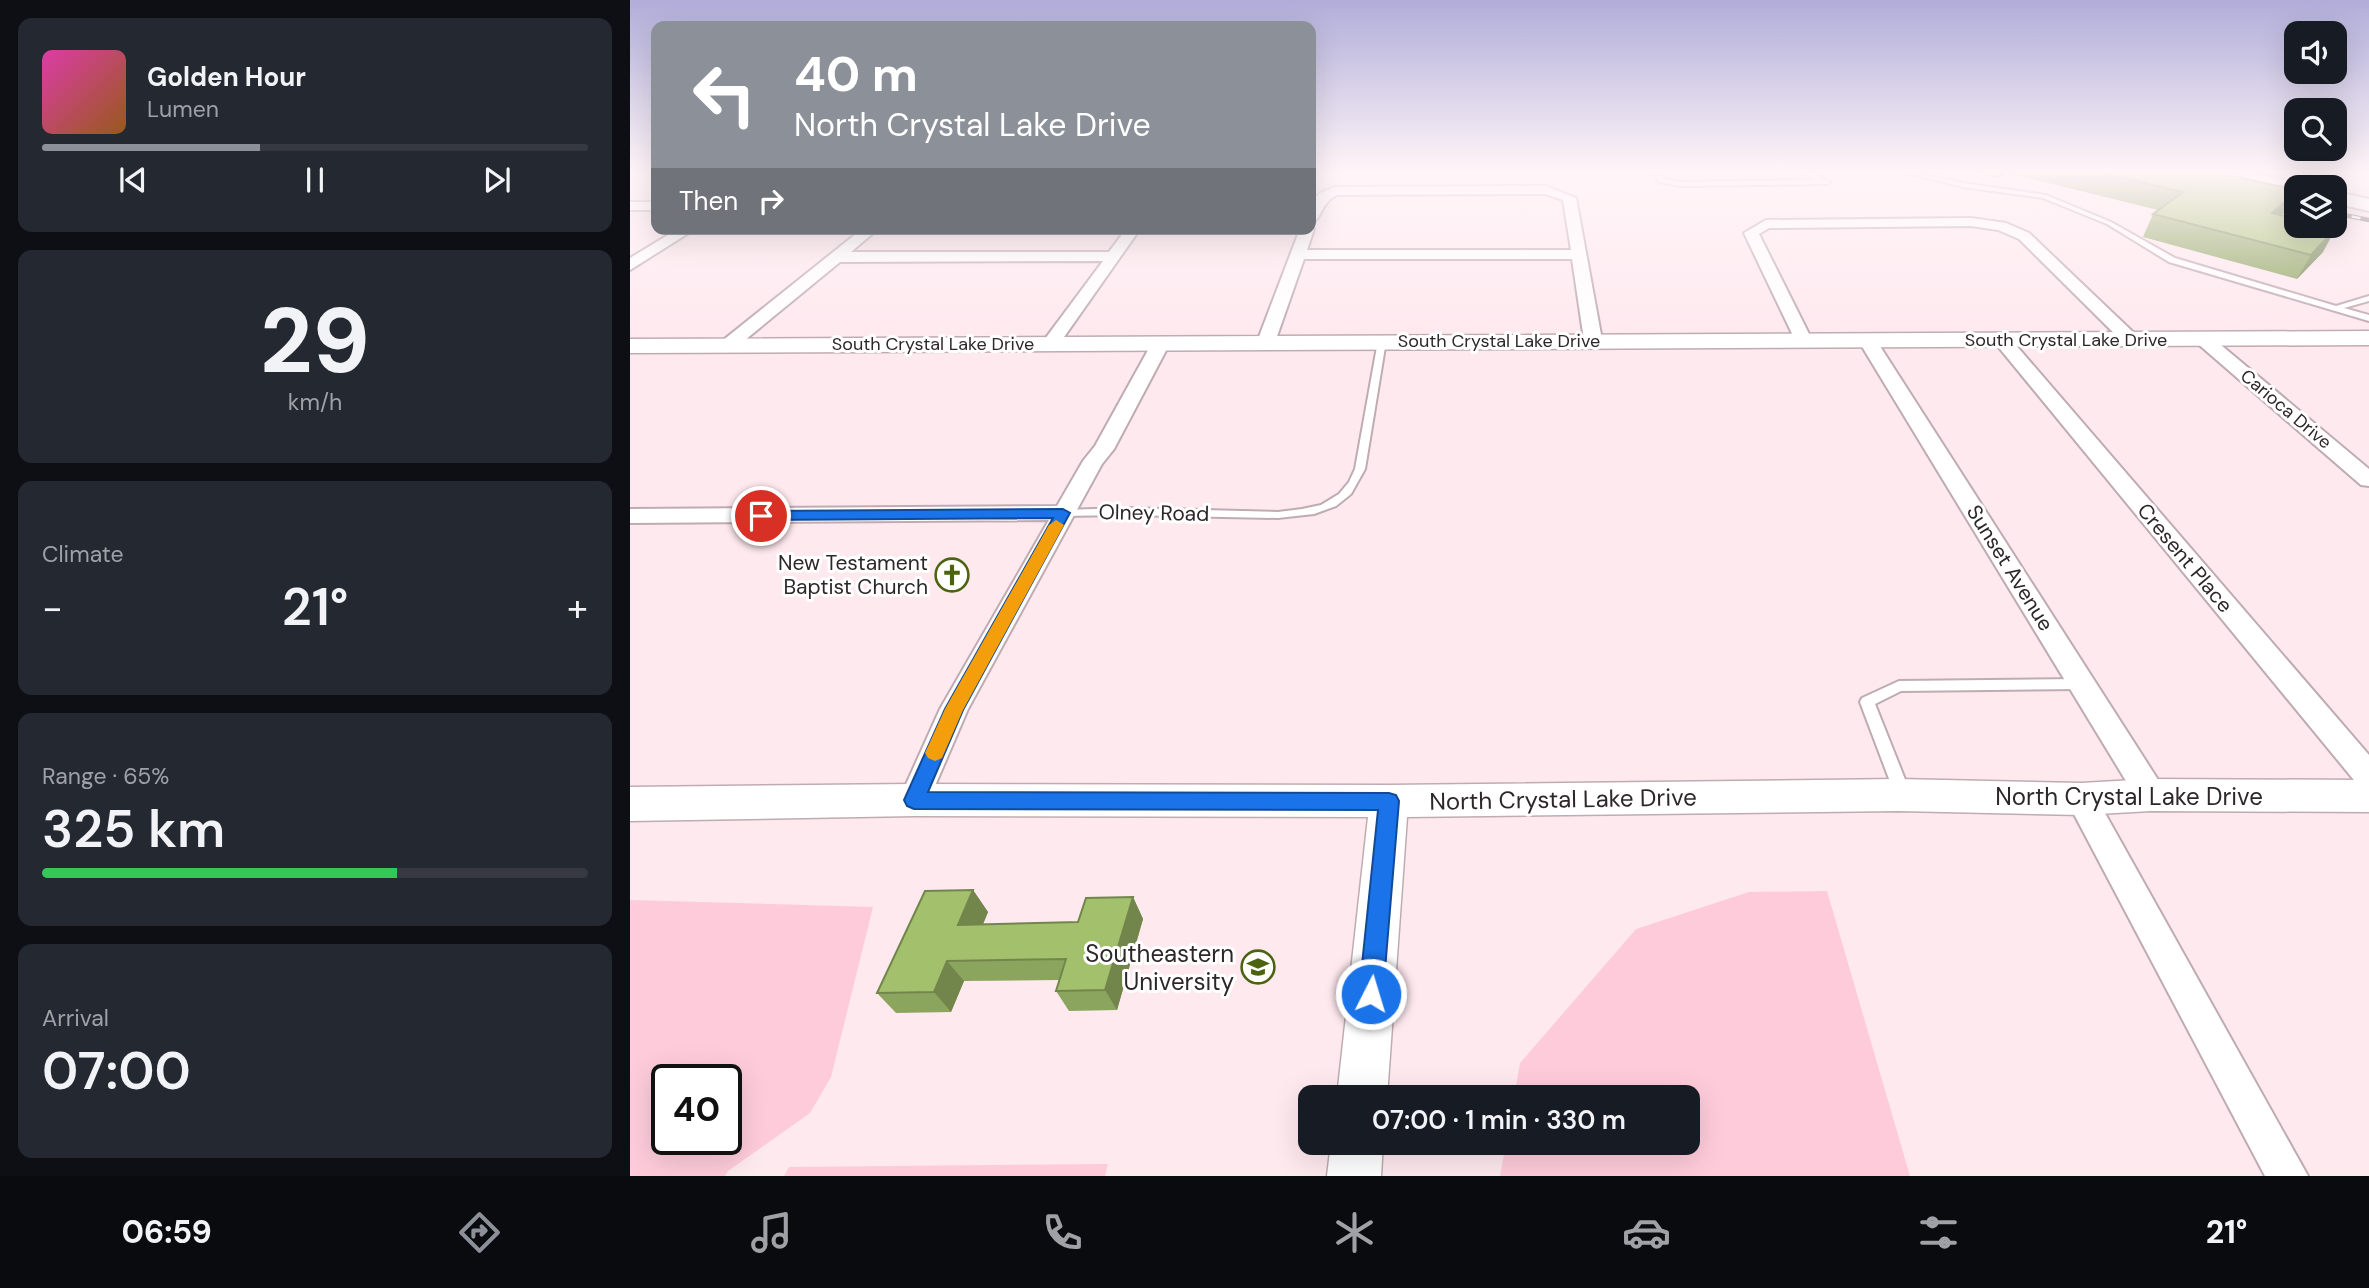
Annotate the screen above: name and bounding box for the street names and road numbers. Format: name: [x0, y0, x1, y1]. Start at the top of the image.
street label: South Crystal Lake Drive: [1965, 328, 2167, 352]
street label: South Crystal Lake Drive: [1398, 329, 1600, 353]
street label: South Crystal Lake Drive: [832, 332, 1034, 356]
street label: Carioca Drive: [2235, 364, 2337, 454]
street label: Cresent Place: [2131, 497, 2239, 619]
street label: Olney Road: [1098, 498, 1210, 528]
street label: Sunset Avenue: [1960, 500, 2060, 636]
street label: North Crystal Lake Drive: [1429, 781, 1697, 817]
street label: North Crystal Lake Drive: [1995, 781, 2263, 812]

